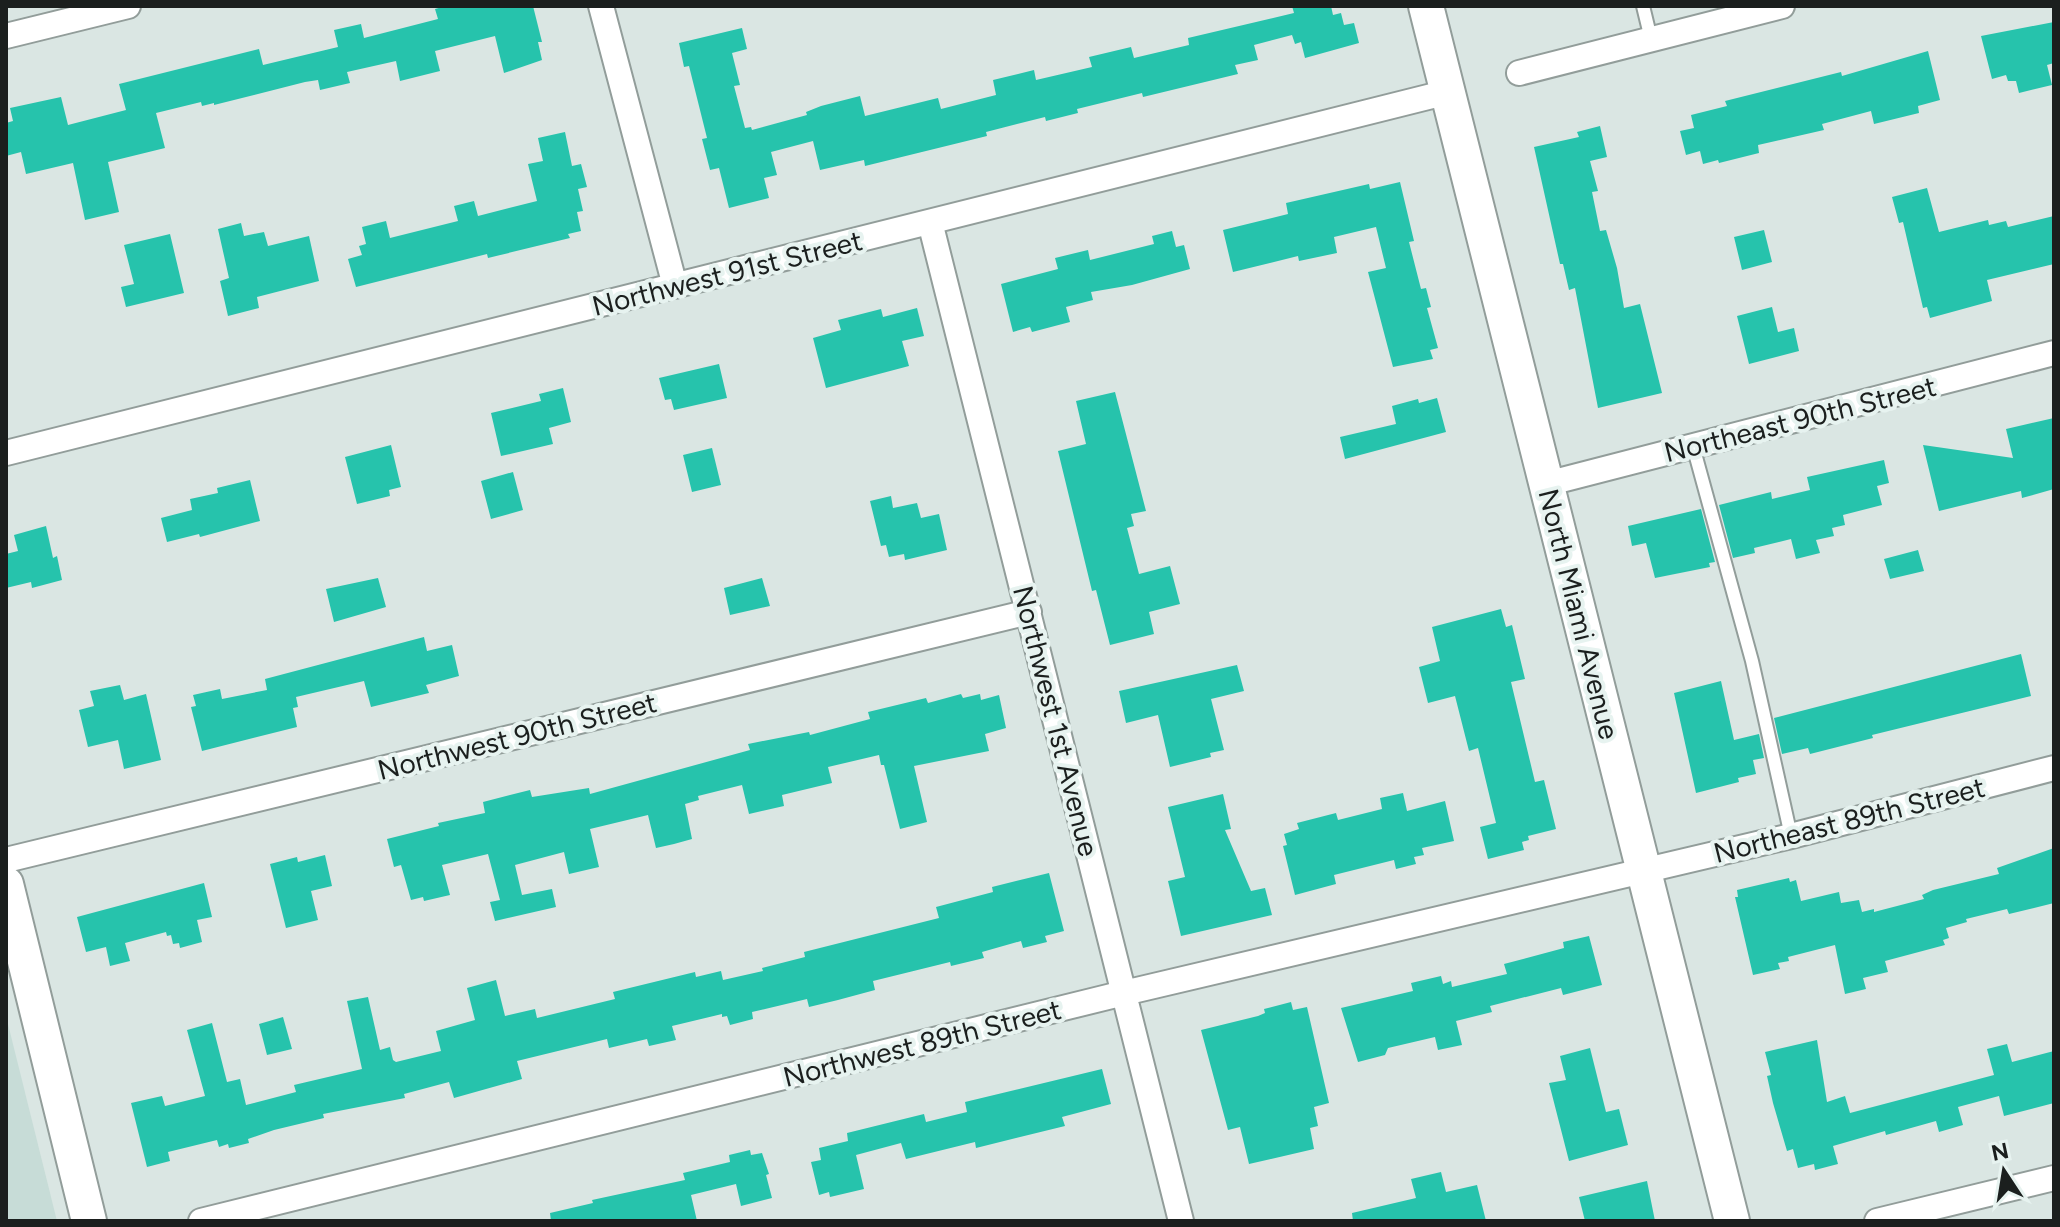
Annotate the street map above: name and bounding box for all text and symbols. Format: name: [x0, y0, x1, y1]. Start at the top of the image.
street label: Northwest 91st Street: [588, 223, 866, 323]
street label: Northeast 90th Street: [1661, 369, 1939, 469]
street label: North Miami Avenue: [1531, 485, 1627, 743]
street label: Northwest 1st Avenue: [1006, 582, 1106, 860]
street label: Northwest 90th Street: [374, 685, 660, 787]
street label: Northeast 89th Street: [1710, 770, 1988, 870]
street label: Northwest 89th Street: [779, 992, 1065, 1094]
north arrow: [1964, 1131, 2044, 1211]
text: N: [1989, 1137, 2011, 1167]

